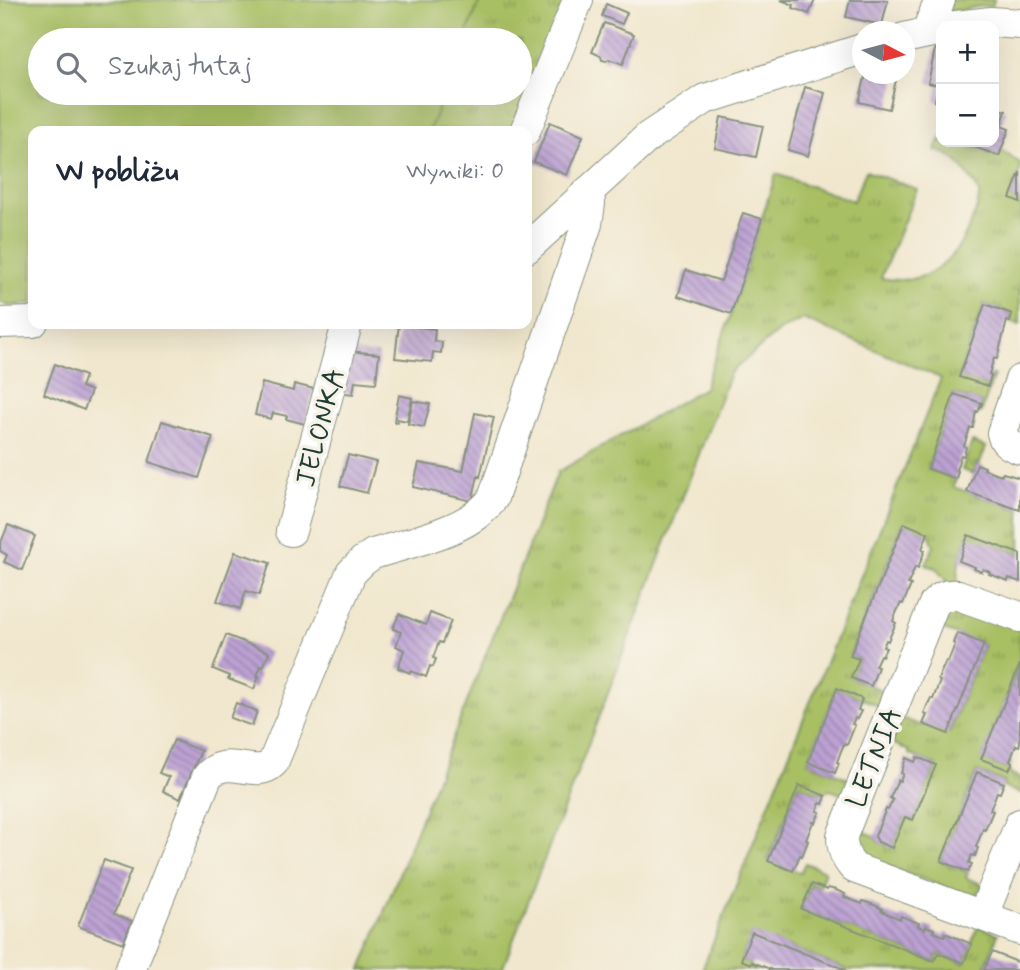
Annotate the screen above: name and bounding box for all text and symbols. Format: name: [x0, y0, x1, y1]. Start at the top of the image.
north arrow: [852, 21, 915, 84]
map controls: [936, 21, 999, 147]
button: +: [936, 21, 999, 84]
search box: [28, 28, 532, 105]
icon: search: [52, 48, 90, 86]
text: Szukaj tutaj: [108, 50, 252, 84]
button: −: [936, 84, 999, 147]
text: W pobliżu: [56, 152, 179, 191]
text: Wyniki: 0: [406, 157, 504, 187]
street label: JELONKA: [288, 364, 355, 491]
street label: LETNIA: [838, 702, 912, 814]

